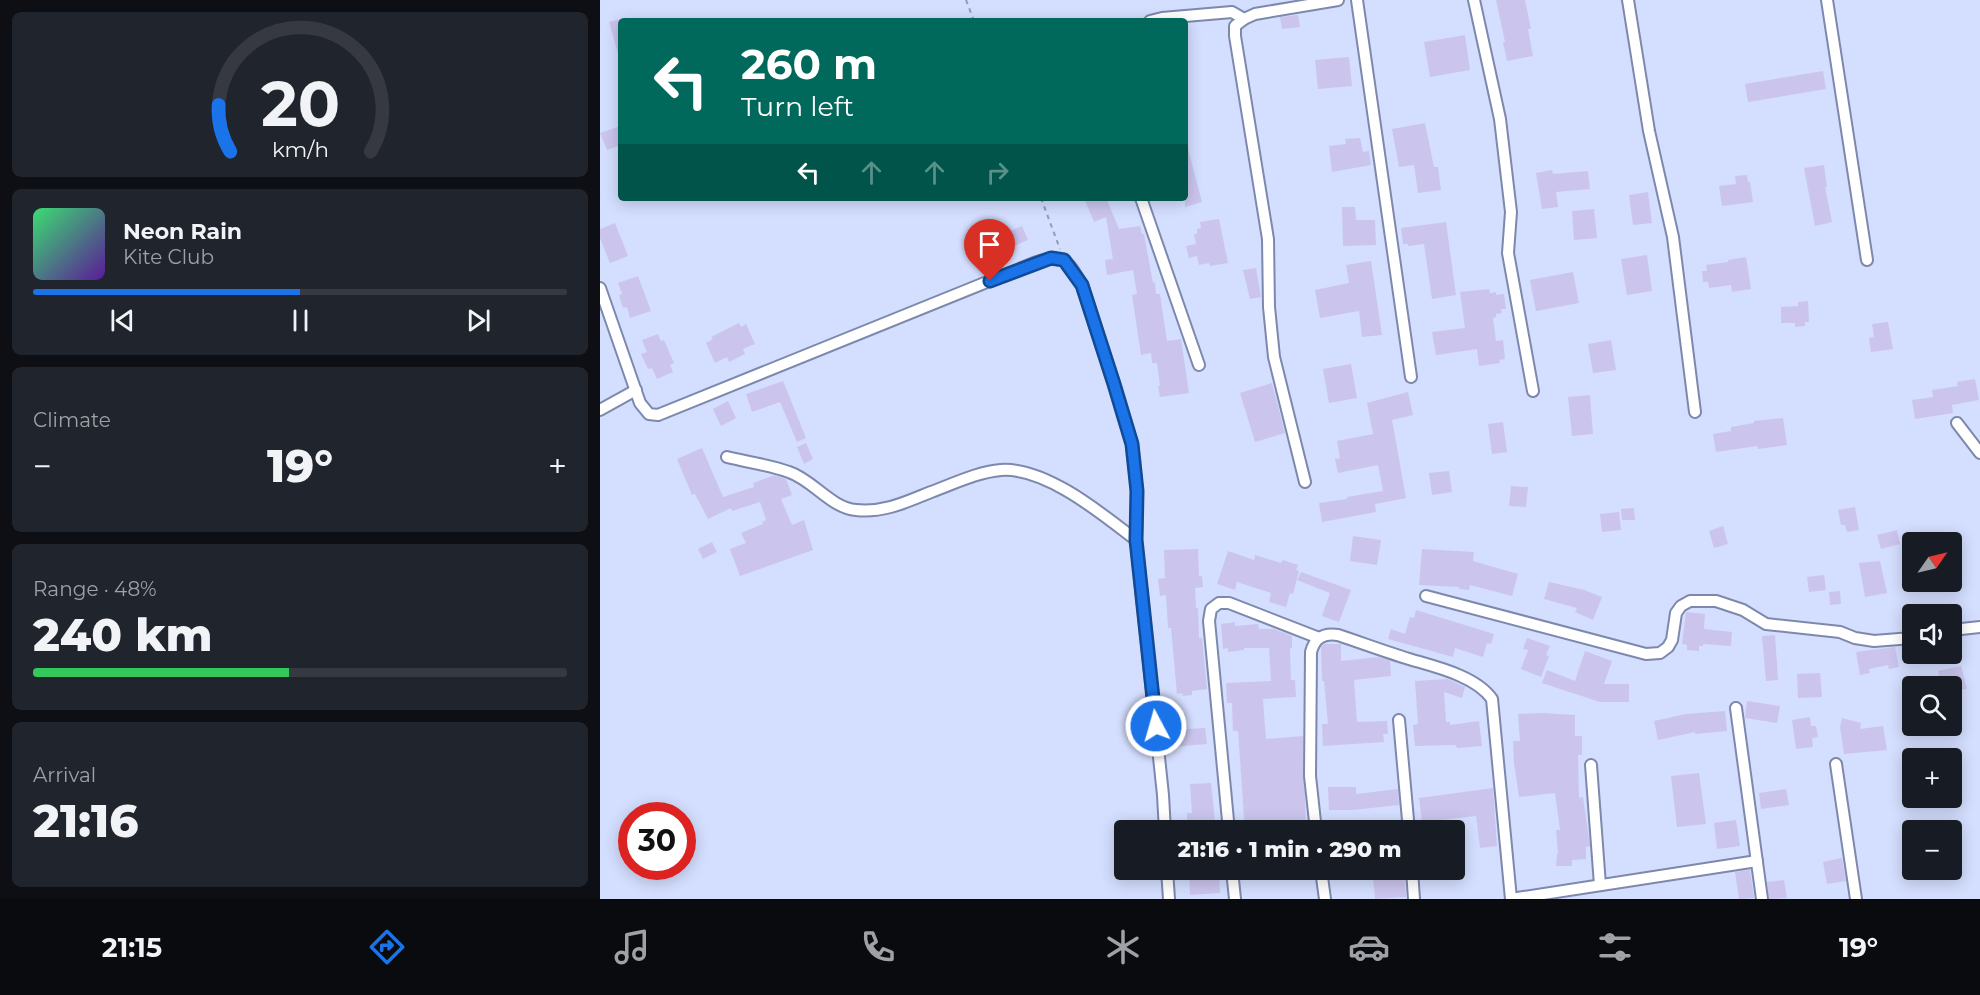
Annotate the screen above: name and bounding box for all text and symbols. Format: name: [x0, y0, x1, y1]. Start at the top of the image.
text: 260 m: [741, 38, 877, 90]
icon: left: [642, 42, 720, 120]
text: 20: [260, 66, 340, 142]
text: Turn left: [741, 90, 854, 123]
text: km/h: [271, 136, 329, 162]
icon: left: [792, 156, 825, 189]
icon: ahead: [855, 156, 888, 189]
icon: ahead: [918, 156, 951, 189]
icon: right: [981, 156, 1014, 189]
text: Neon Rain: [123, 218, 242, 245]
pin: [964, 219, 1015, 281]
icon: arrive: [973, 228, 1006, 261]
text: Kite Club: [123, 245, 214, 269]
icon: previous: [106, 304, 139, 337]
icon: pause: [284, 304, 317, 337]
icon: next: [462, 304, 495, 337]
text: Climate: [33, 408, 111, 432]
text: 19°: [267, 438, 333, 493]
text: −: [33, 446, 52, 486]
text: +: [548, 446, 567, 486]
north arrow: [1902, 532, 1962, 592]
map controls: [1902, 532, 1962, 880]
text: Range · 48%: [33, 577, 157, 601]
button: sound: [1902, 604, 1962, 664]
text: 240 km: [33, 607, 213, 662]
button: search: [1902, 676, 1962, 736]
position arrow: [1124, 694, 1188, 758]
button: +: [1902, 748, 1962, 808]
text: Arrival: [33, 763, 96, 787]
text: 21:16: [33, 793, 138, 848]
speed limit sign: 30: [618, 802, 696, 880]
button: −: [1902, 820, 1962, 880]
text: 21:16 · 1 min · 290 m: [1178, 836, 1401, 863]
icon: directions: [366, 926, 408, 968]
icon: music: [611, 926, 653, 968]
icon: phone: [857, 926, 899, 968]
icon: climate: [1102, 926, 1144, 968]
icon: car: [1348, 926, 1390, 968]
icon: filters: [1594, 926, 1636, 968]
text: 21:15: [102, 931, 162, 964]
text: 19°: [1839, 931, 1878, 964]

